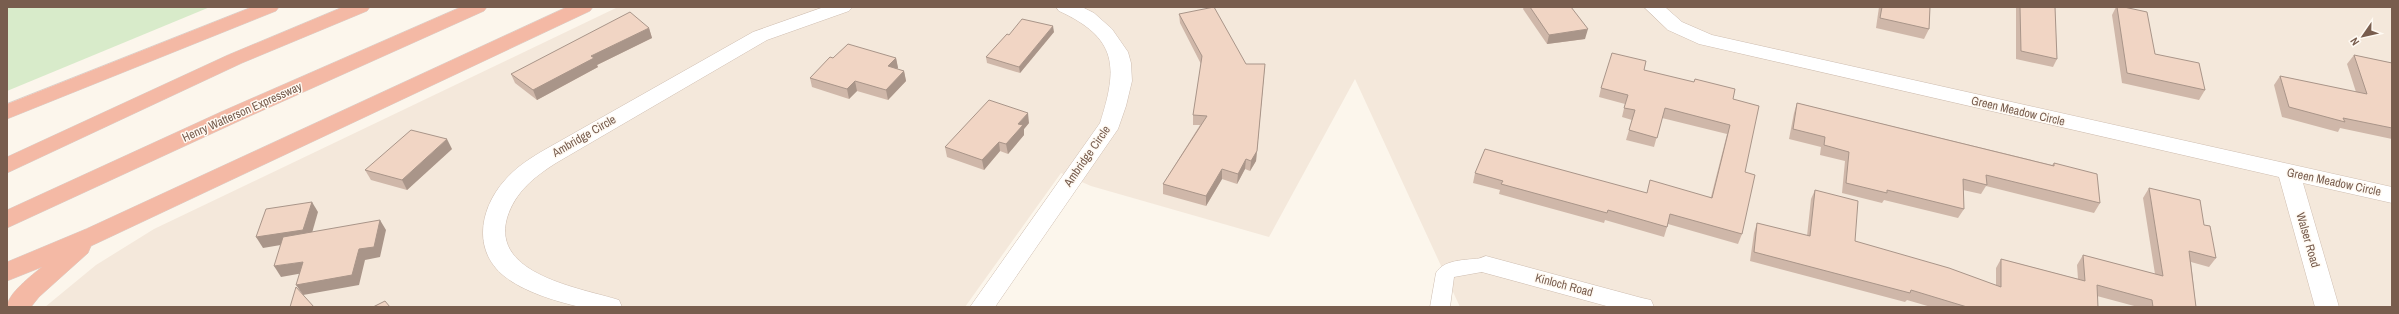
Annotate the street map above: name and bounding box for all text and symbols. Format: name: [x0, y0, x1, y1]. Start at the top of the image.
north arrow: [2343, 16, 2383, 56]
text: N: [2347, 35, 2362, 48]
street label: Henry Watterson Expressway: [180, 78, 304, 146]
street label: Green Meadow Circle: [1970, 92, 2066, 130]
street label: Ambridge Circle: [548, 111, 619, 161]
street label: Ambridge Circle: [1059, 122, 1114, 191]
street label: Green Meadow Circle: [2286, 164, 2382, 200]
street label: Walser Road: [2293, 211, 2323, 269]
street label: Kinloch Road: [1533, 270, 1595, 300]

